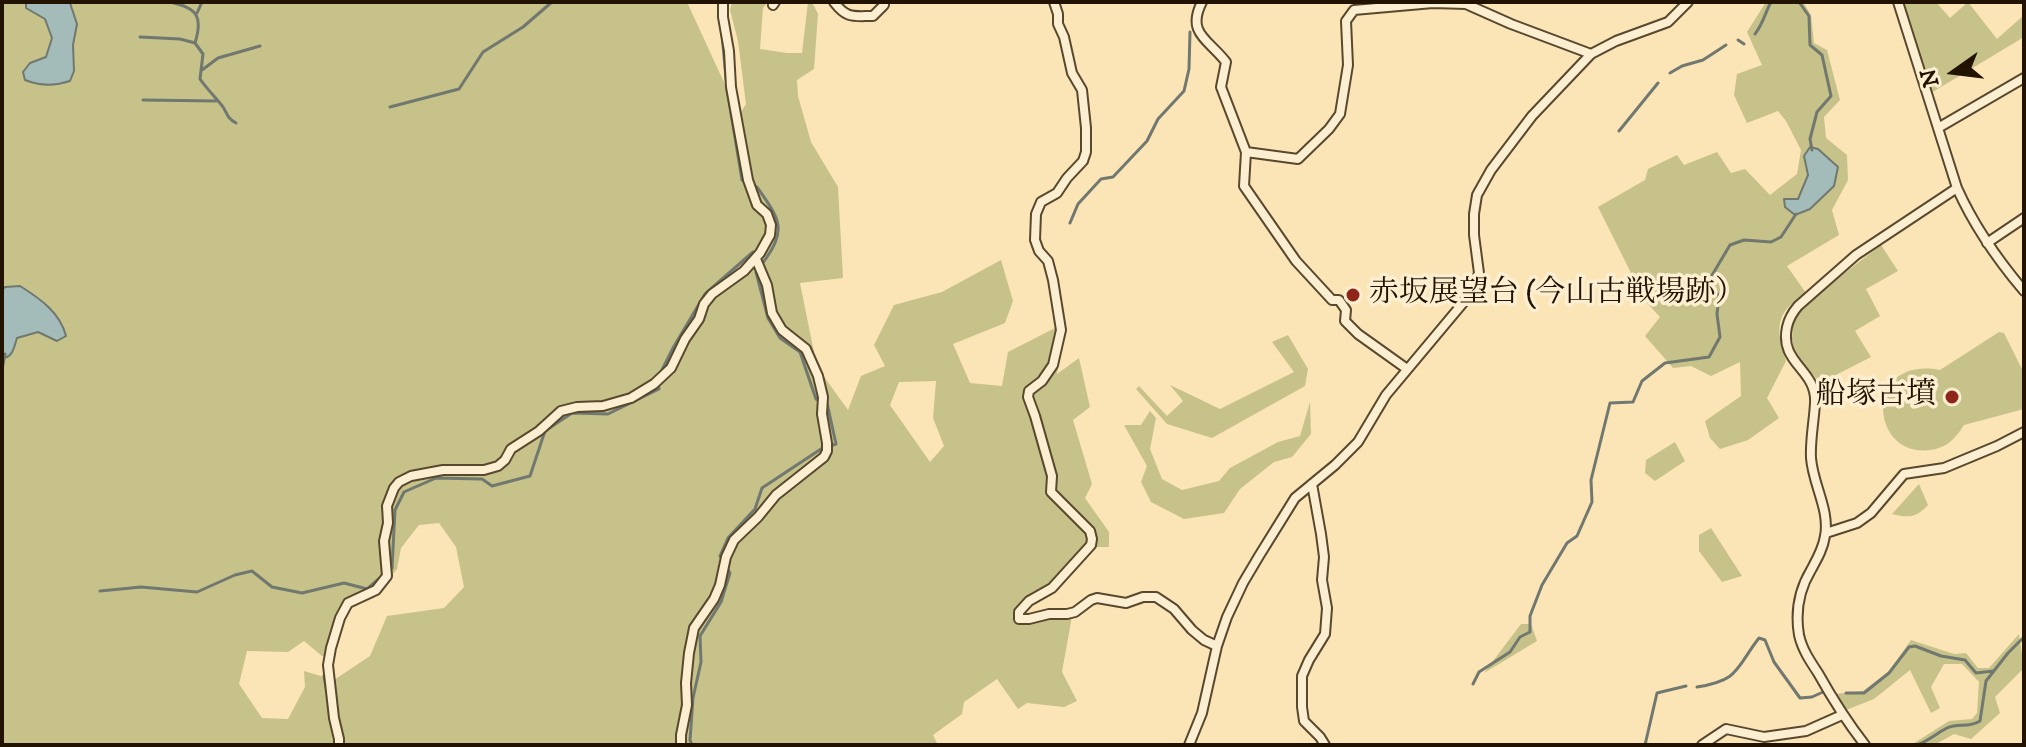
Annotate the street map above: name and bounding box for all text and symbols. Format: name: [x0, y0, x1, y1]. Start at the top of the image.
north arrow: [1914, 32, 1994, 112]
text: N: [1915, 66, 1946, 90]
place label: 赤坂展望台 (今山古戦場跡）: [1369, 277, 1745, 313]
marker: 赤坂展望台 (今山古戦場跡）: [1344, 286, 1362, 304]
place label: 船塚古墳: [1816, 379, 1936, 415]
marker: 船塚古墳: [1943, 388, 1961, 406]

